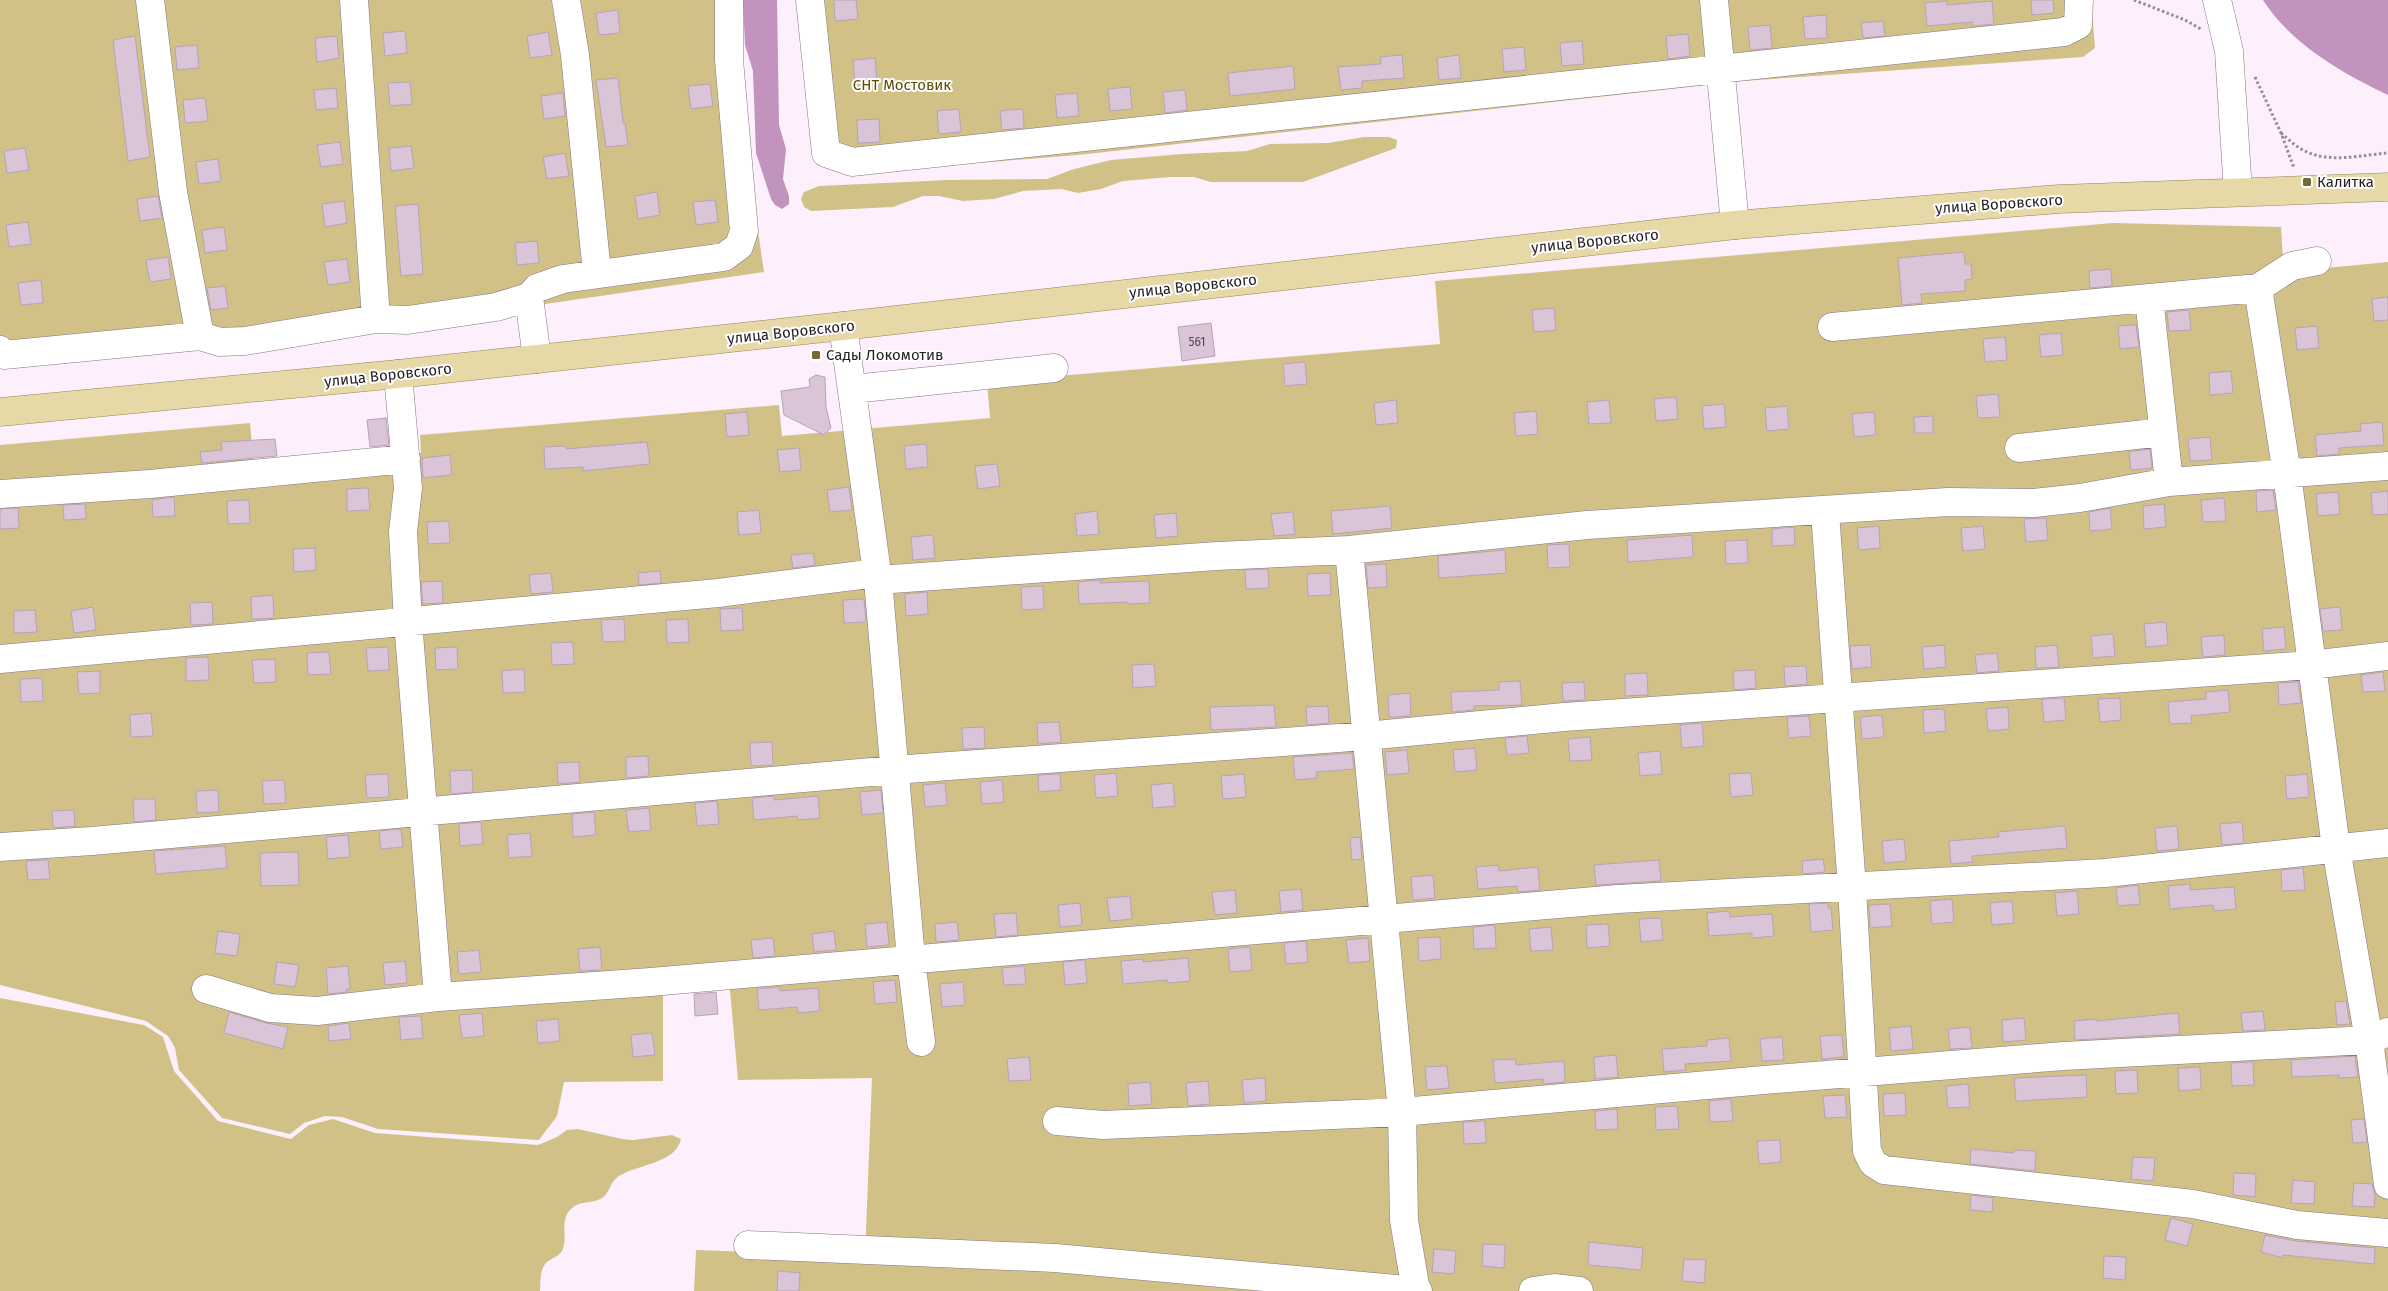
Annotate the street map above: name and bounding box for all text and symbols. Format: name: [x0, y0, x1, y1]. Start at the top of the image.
park label: СНТ Мостовик: [853, 76, 951, 94]
place label: Калитка: [2317, 173, 2374, 191]
marker: Калитка: [2301, 176, 2313, 188]
street label: улица Воровского: [1934, 191, 2064, 217]
street label: улица Воровского: [1530, 225, 1660, 257]
street label: улица Воровского: [1128, 270, 1258, 302]
street label: улица Воровского: [726, 316, 856, 348]
house number: 561: [1188, 335, 1206, 349]
place label: Сады Локомотив: [826, 346, 944, 364]
marker: Сады Локомотив: [810, 349, 822, 361]
street label: улица Воровского: [323, 359, 453, 391]

